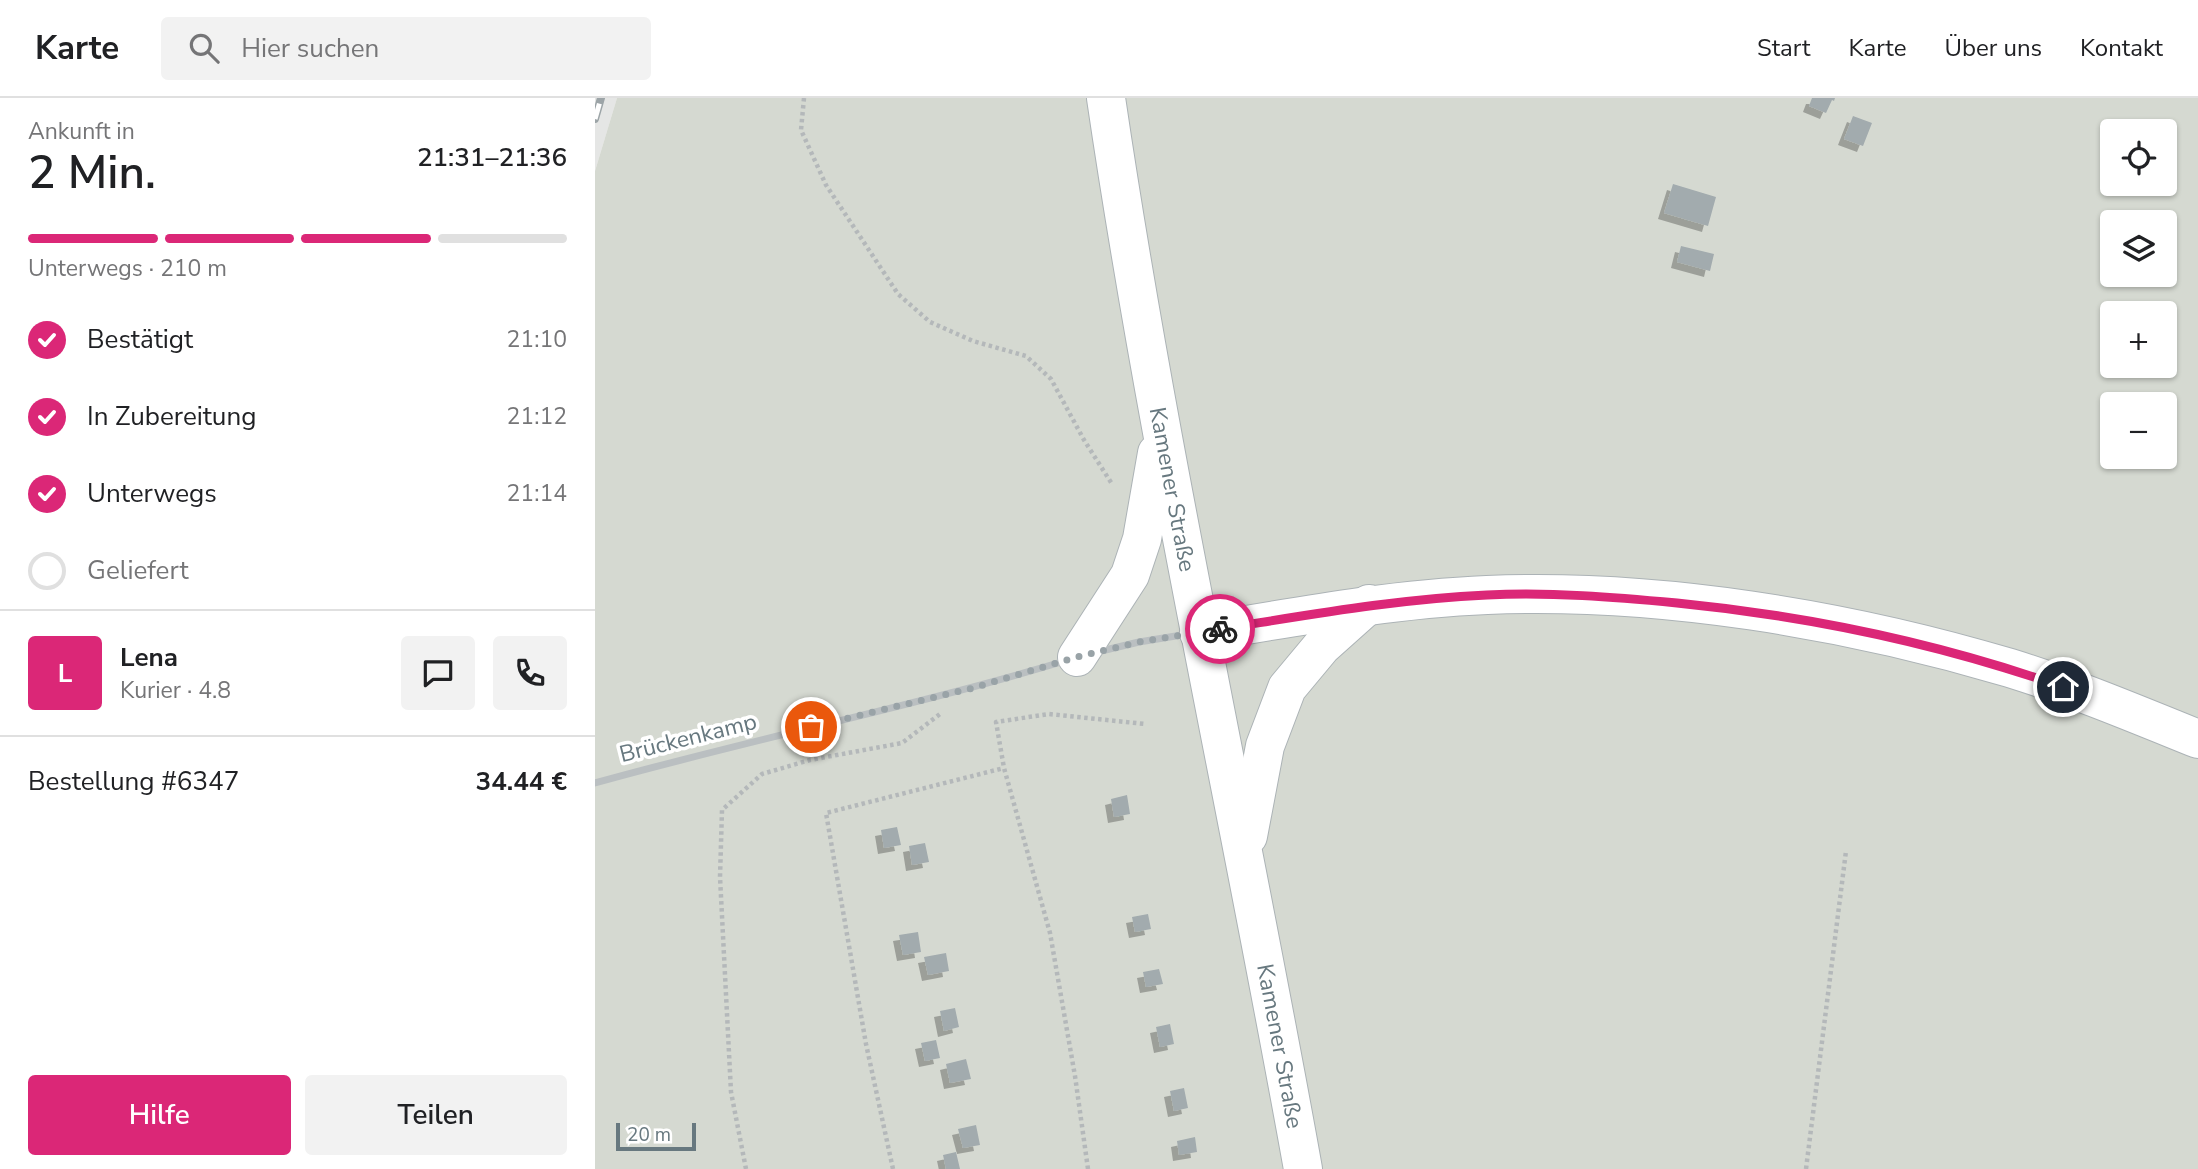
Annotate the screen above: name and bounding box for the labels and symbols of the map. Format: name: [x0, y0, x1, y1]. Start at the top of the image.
street label: Kamener Straße: [1142, 404, 1203, 574]
courier: [1185, 594, 1255, 664]
pin: [2033, 657, 2093, 717]
pin: [781, 697, 841, 757]
street label: Brückenkamp: [616, 706, 760, 770]
street label: Kamener Straße: [1250, 961, 1311, 1131]
scale bar: [616, 1120, 697, 1152]

